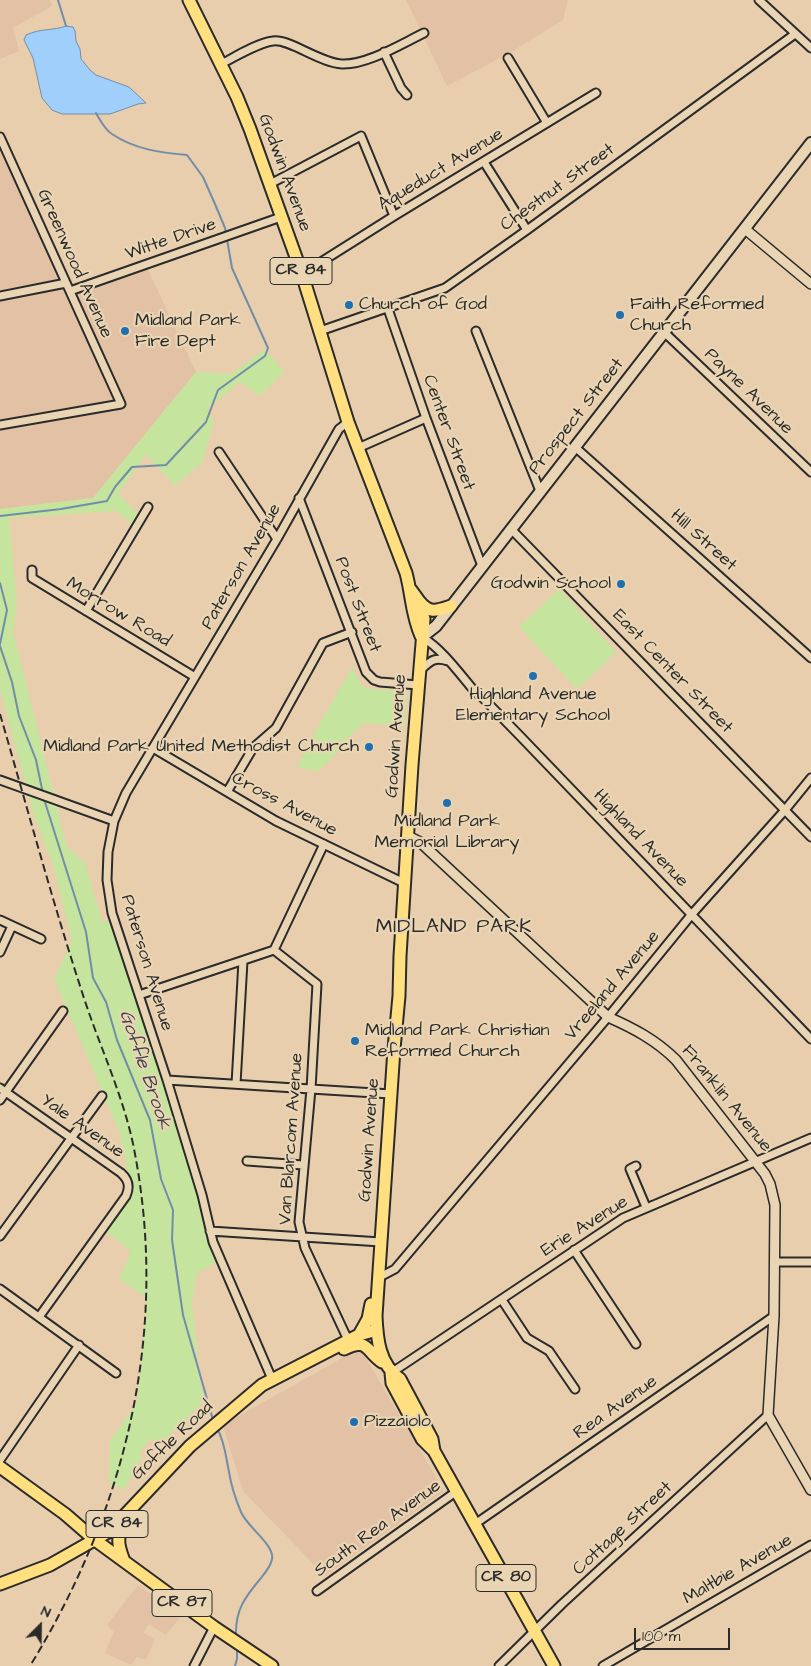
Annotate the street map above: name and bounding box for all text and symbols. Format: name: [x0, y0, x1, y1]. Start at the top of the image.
street label: Godwin Avenue: [253, 111, 315, 235]
street label: Aqueduct Avenue: [374, 124, 508, 216]
street label: Chestnut Street: [497, 139, 619, 237]
street label: Greenwood Avenue: [31, 186, 117, 342]
street label: Witte Drive: [123, 214, 219, 266]
road number: CR 84: [270, 258, 332, 284]
place label: Church of God: [359, 294, 487, 316]
place label: Faith Reformed Church: [630, 294, 764, 336]
marker: Church of God: [343, 299, 355, 311]
marker: Faith Reformed Church: [614, 309, 626, 321]
place label: Midland Park Fire Dept: [135, 310, 241, 352]
marker: Midland Park Fire Dept: [119, 325, 131, 337]
street label: Payne Avenue: [699, 344, 797, 440]
street label: Prospect Street: [525, 355, 629, 479]
street label: Center Street: [417, 372, 479, 494]
street label: Paterson Avenue: [197, 500, 287, 634]
street label: Hill Street: [665, 506, 741, 576]
street label: Post Street: [329, 554, 385, 656]
street label: Morrow Road: [62, 573, 174, 653]
place label: Godwin School: [491, 573, 611, 595]
marker: Godwin School: [615, 578, 627, 590]
street label: East Center Street: [607, 605, 737, 739]
marker: Highland Avenue Elementary School: [527, 670, 539, 682]
street label: Godwin Avenue: [382, 674, 412, 798]
place label: Highland Avenue Elementary School: [456, 684, 610, 726]
place label: Midland Park United Methodist Church: [43, 736, 359, 758]
marker: Midland Park United Methodist Church: [363, 741, 375, 753]
street label: Cross Avenue: [227, 768, 341, 842]
street label: Highland Avenue: [588, 786, 692, 892]
marker: Midland Park Memorial Library: [441, 797, 453, 809]
place label: Midland Park Memorial Library: [375, 811, 519, 854]
street label: Paterson Avenue: [115, 892, 177, 1034]
district label: MIDLAND PARK: [374, 916, 534, 940]
street label: Vreeland Avenue: [561, 927, 665, 1045]
water label: Goffle Brook: [113, 1008, 175, 1132]
place label: Midland Park Christian Reformed Church: [365, 1020, 550, 1062]
marker: Midland Park Christian Reformed Church: [349, 1035, 361, 1047]
street label: Franklin Avenue: [676, 1041, 776, 1157]
street label: Van Blarcom Avenue: [275, 1052, 309, 1226]
street label: Godwin Avenue: [355, 1078, 385, 1202]
street label: Yale Avenue: [36, 1090, 128, 1164]
street label: Erie Avenue: [537, 1192, 633, 1262]
street label: Rea Avenue: [570, 1371, 662, 1445]
street label: Goffle Road: [128, 1397, 218, 1485]
place label: Pizzaiolo: [364, 1411, 431, 1433]
marker: Pizzaiolo: [348, 1416, 360, 1428]
street label: South Rea Avenue: [310, 1476, 446, 1582]
street label: Cottage Street: [569, 1477, 677, 1581]
road number: CR 84: [86, 1510, 148, 1538]
street label: Maltbie Avenue: [680, 1530, 796, 1610]
road number: CR 80: [476, 1565, 536, 1592]
road number: CR 87: [152, 1590, 212, 1616]
north arrow: [15, 1601, 65, 1651]
text: N: [38, 1601, 54, 1623]
scale bar: [636, 1618, 732, 1650]
text: 100 m: [642, 1626, 681, 1647]

